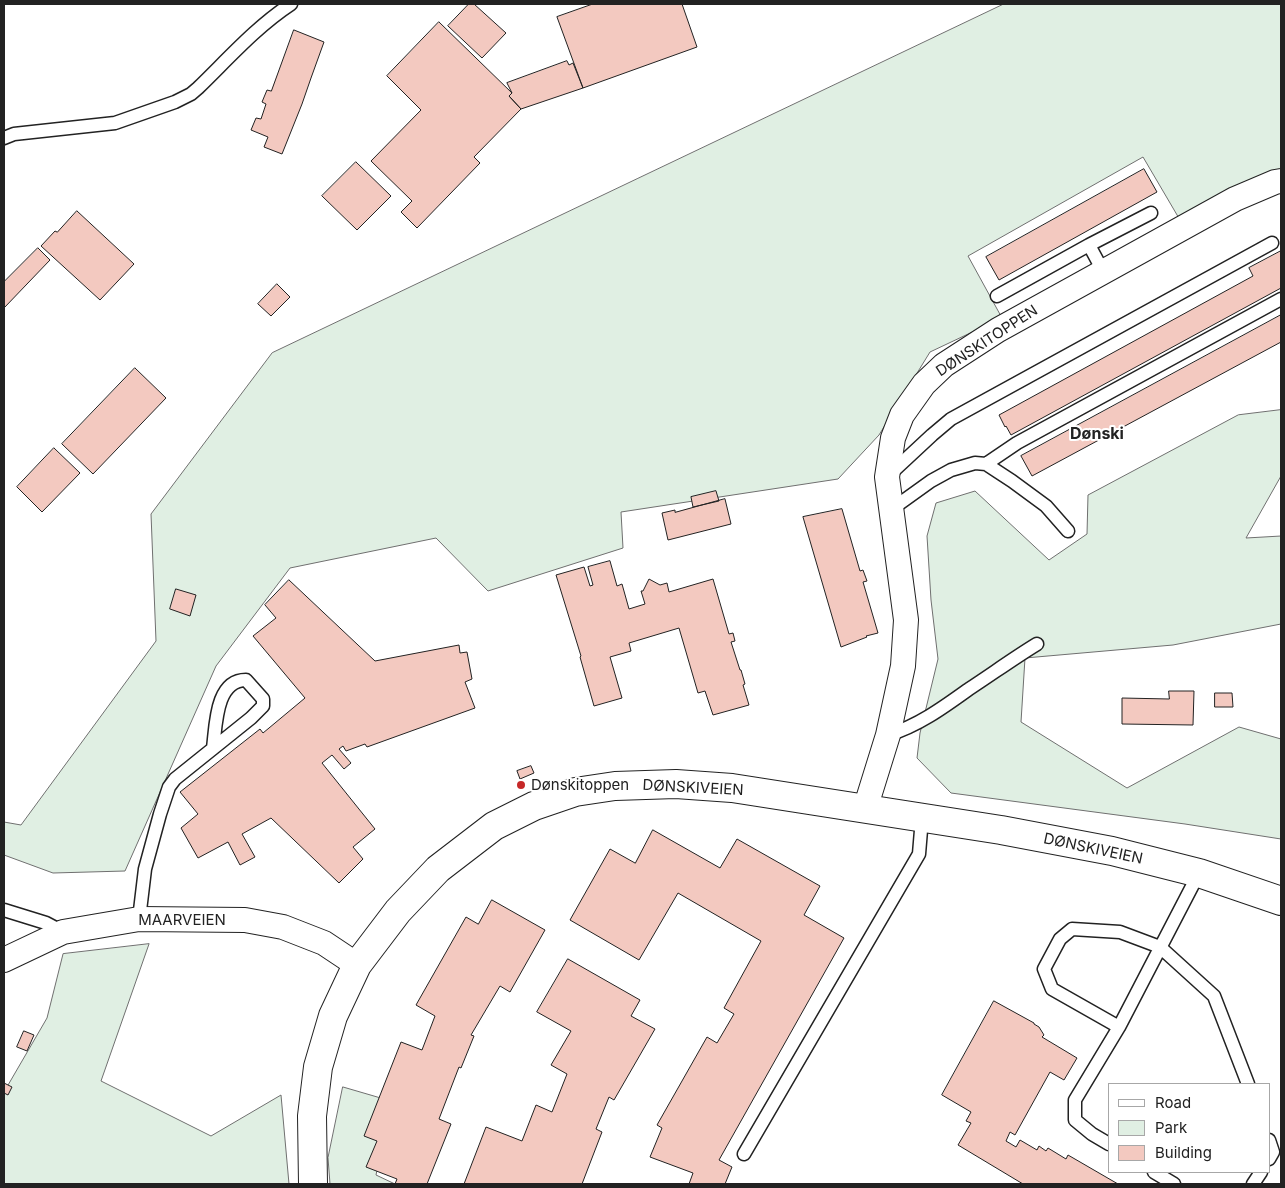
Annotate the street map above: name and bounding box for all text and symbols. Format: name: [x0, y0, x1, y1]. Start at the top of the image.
street label: DØNSKITOPPEN: [933, 301, 1041, 381]
district label: Dønski: [1070, 424, 1124, 444]
place label: Dønskitoppen: [531, 776, 629, 794]
street label: DØNSKIVEIEN: [642, 776, 744, 800]
marker: Dønskitoppen: [515, 779, 527, 791]
street label: DØNSKIVEIEN: [1042, 830, 1144, 868]
street label: MAARVEIEN: [138, 911, 226, 929]
legend: [1108, 1083, 1270, 1173]
text: Road: [1155, 1093, 1191, 1112]
text: Park: [1155, 1118, 1187, 1137]
text: Building: [1155, 1143, 1212, 1162]

